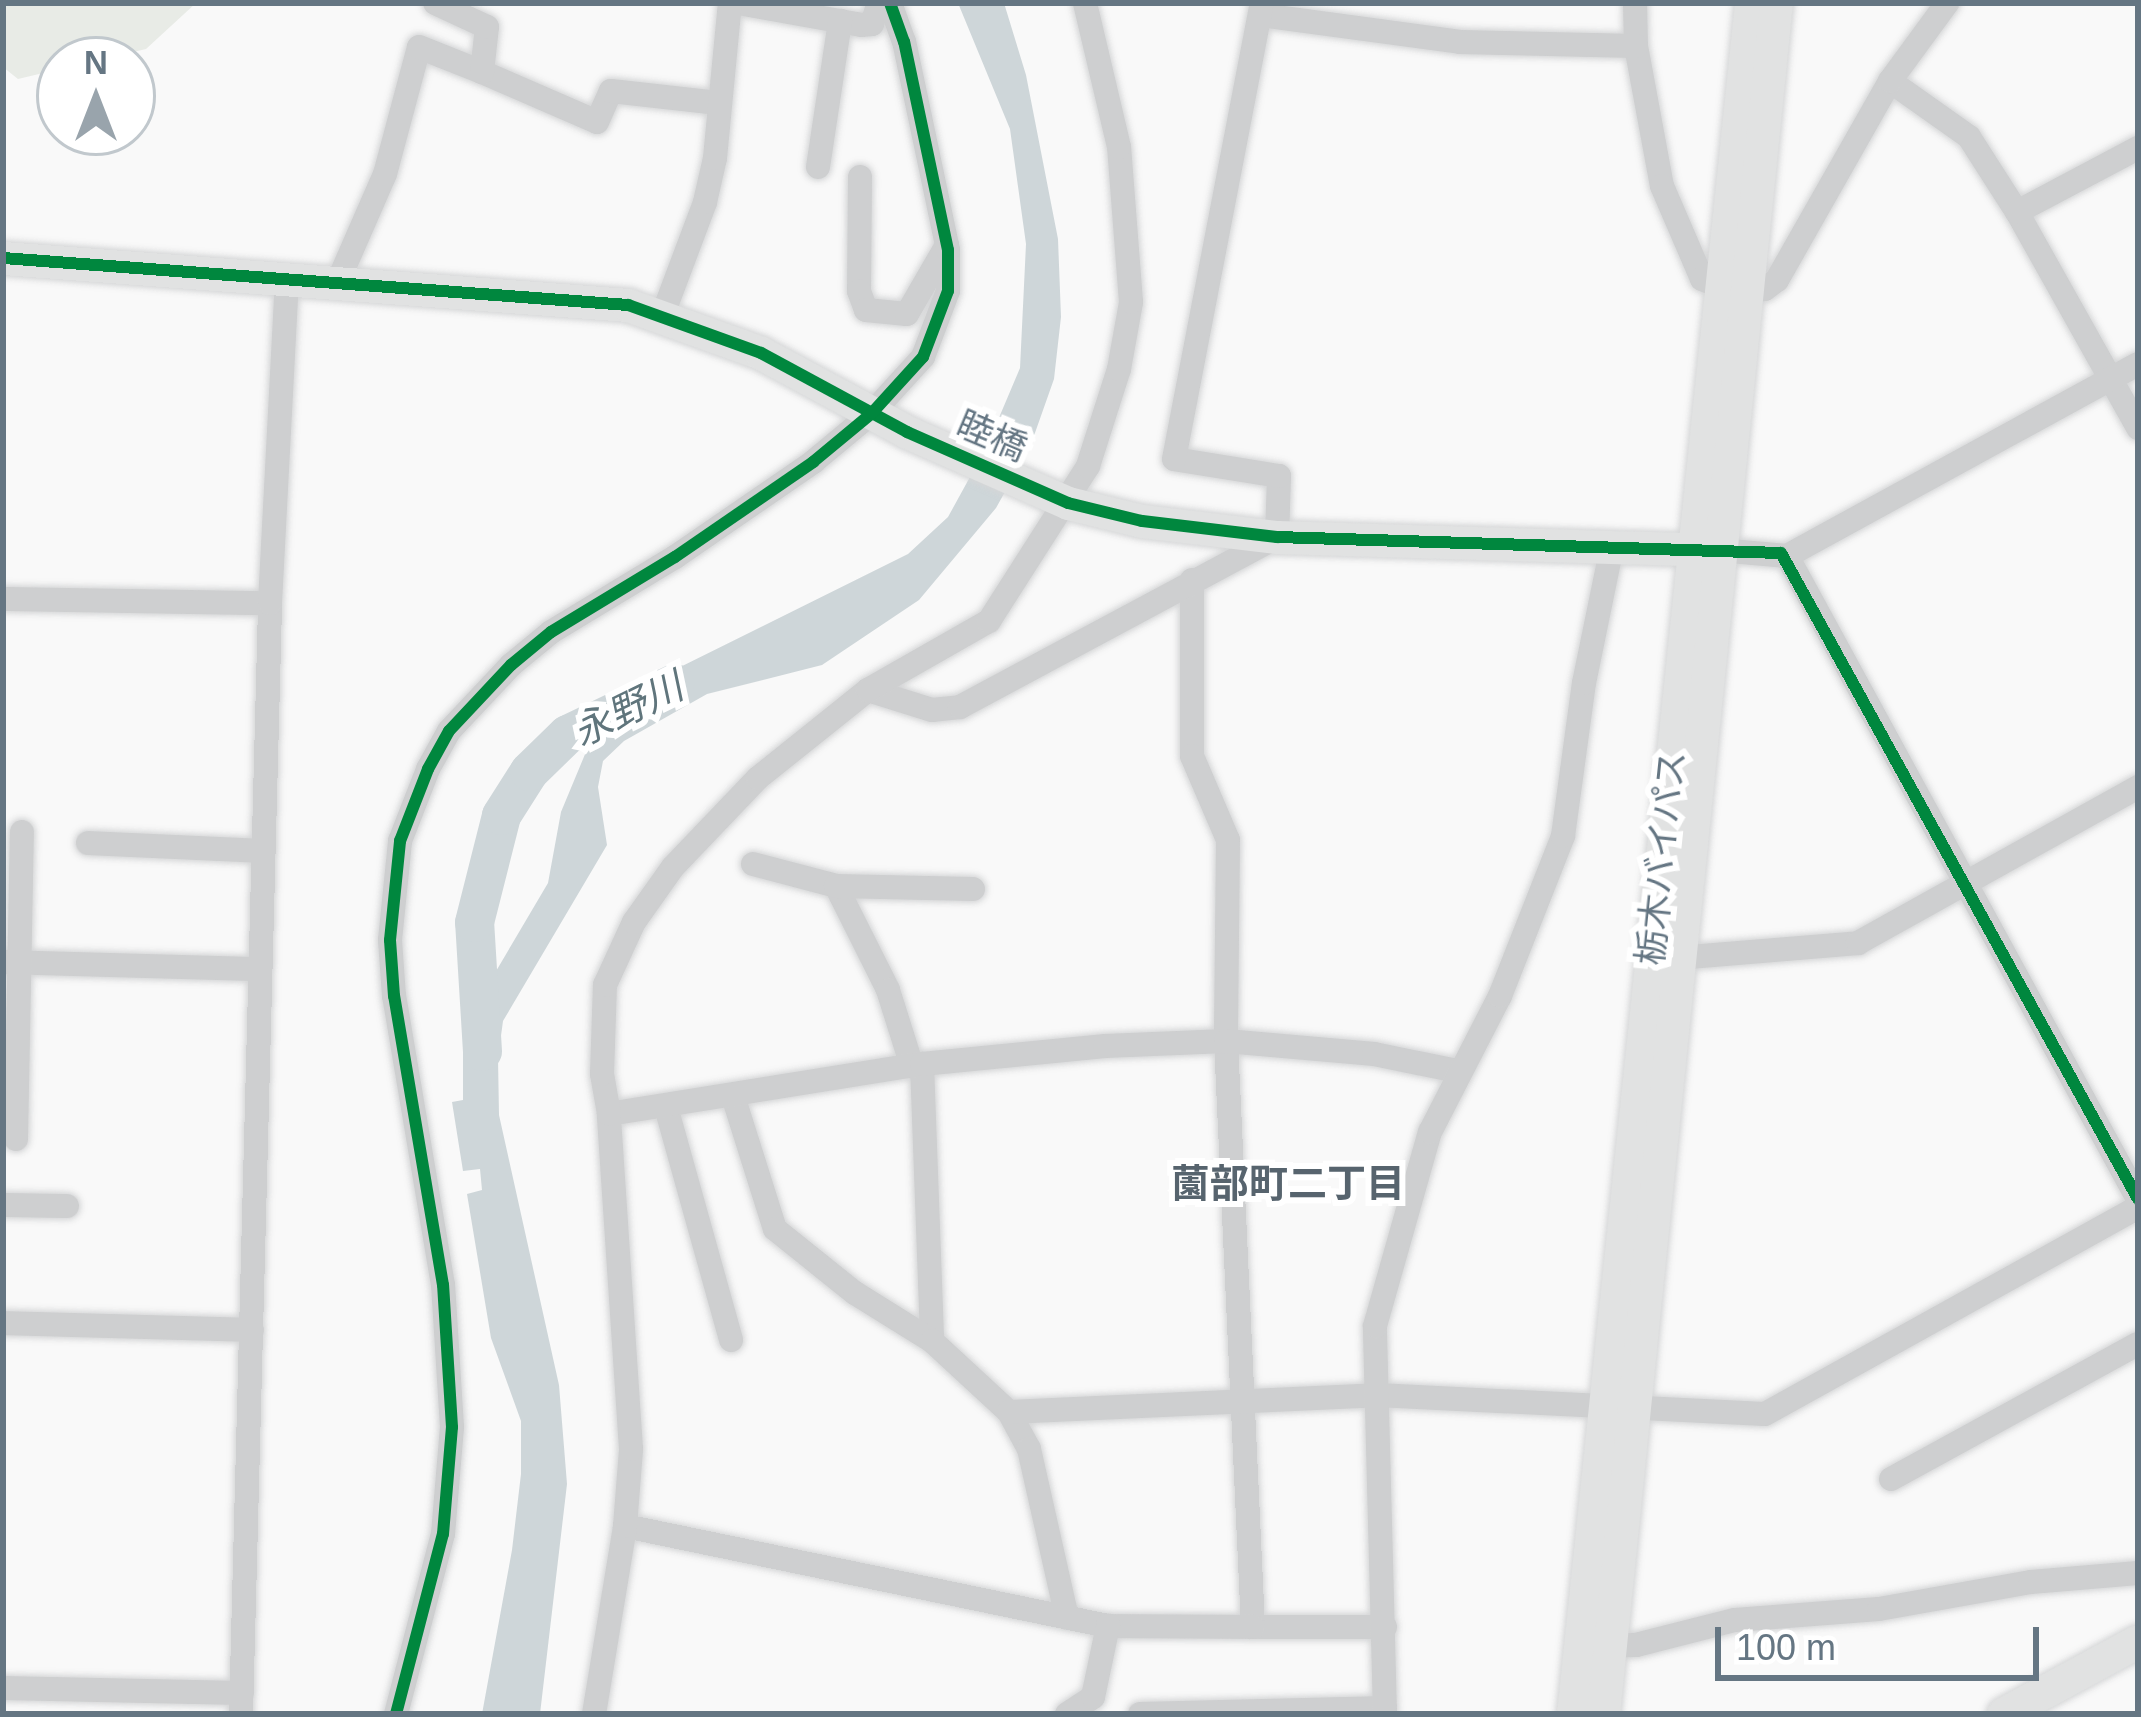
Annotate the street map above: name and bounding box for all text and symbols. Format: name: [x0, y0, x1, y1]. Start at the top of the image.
north arrow: [36, 36, 156, 156]
text: N: [84, 44, 108, 81]
street label: 睦橋: [950, 402, 1034, 470]
water label: 永野川: [565, 663, 691, 757]
street label: 栃木バイパス: [1628, 748, 1694, 968]
district label: 薗部町二丁目: [1171, 1161, 1405, 1207]
scale bar: [1721, 1603, 2045, 1677]
text: 100 m: [1736, 1627, 1836, 1668]

